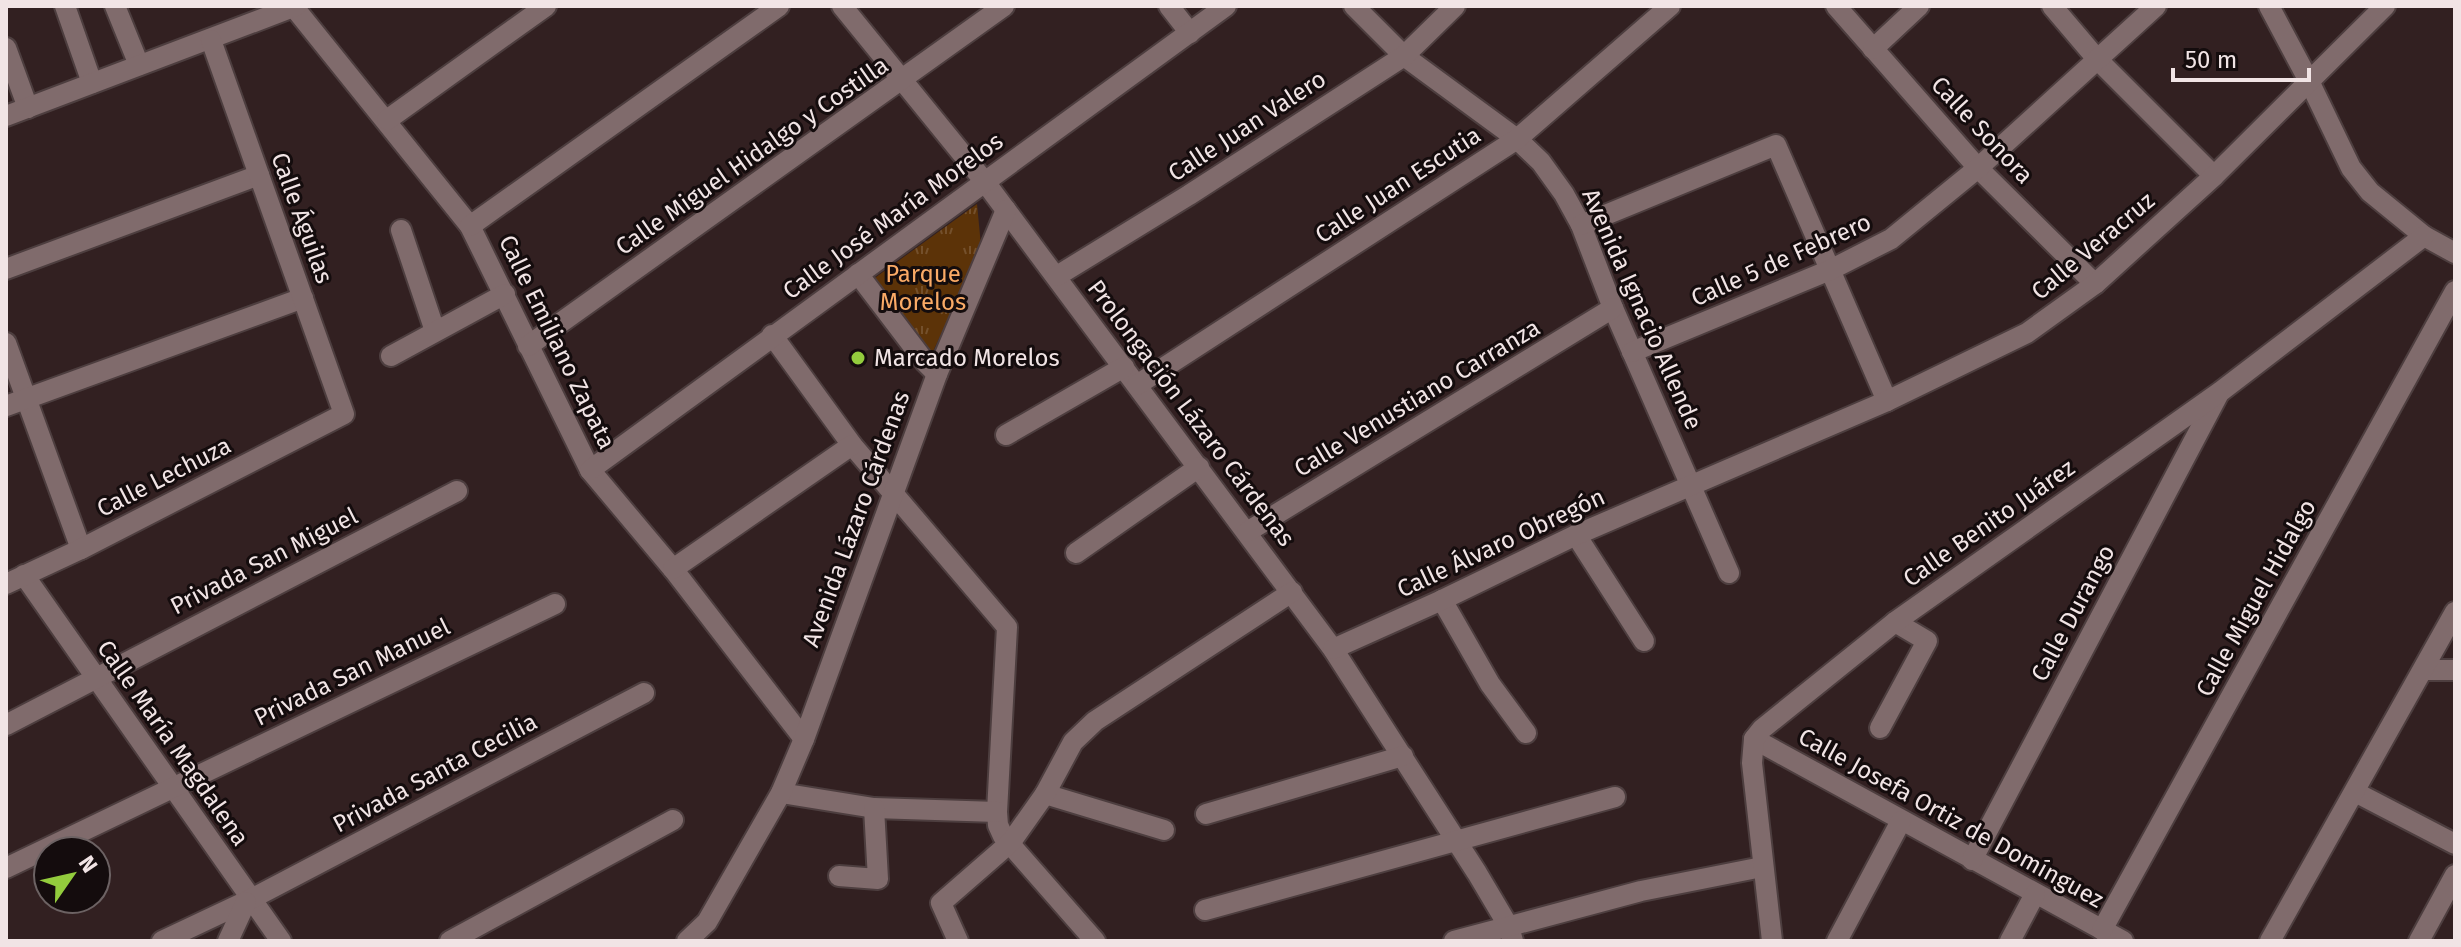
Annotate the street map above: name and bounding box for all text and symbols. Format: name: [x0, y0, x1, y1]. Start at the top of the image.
scale bar: [2173, 32, 2309, 82]
text: 50 m: [2185, 46, 2237, 74]
street label: Calle Miguel Hidalgo y Costilla: [610, 51, 894, 261]
street label: Calle Juan Valero: [1163, 65, 1331, 187]
street label: Calle Sonora: [1925, 71, 2039, 189]
street label: Calle Juan Escutia: [1310, 121, 1486, 249]
street label: Calle José María Morelos: [778, 127, 1008, 305]
street label: Calle Águilas: [265, 148, 340, 287]
street label: Avenida Ignacio Allende: [1576, 184, 1708, 434]
street label: Calle Veracruz: [2026, 186, 2160, 306]
street label: Calle 5 de Febrero: [1687, 208, 1875, 312]
street label: Calle Emiliano Zapata: [493, 230, 621, 454]
park label: Parque Morelos: [880, 260, 966, 316]
street label: Prolongación Lázaro Cárdenas: [1082, 274, 1300, 552]
street label: Calle Venustiano Carranza: [1289, 313, 1545, 483]
place label: Marcado Morelos: [874, 344, 1060, 372]
marker: Marcado Morelos: [849, 349, 867, 367]
street label: Avenida Lázaro Cárdenas: [797, 387, 915, 651]
street label: Calle Lechuza: [92, 431, 236, 523]
street label: Calle Benito Juárez: [1898, 453, 2080, 593]
street label: Calle Álvaro Obregón: [1392, 482, 1609, 603]
street label: Calle Miguel Hidalgo: [2190, 495, 2322, 701]
street label: Privada San Miguel: [166, 502, 362, 620]
street label: Calle Durango: [2025, 540, 2121, 686]
street label: Privada San Manuel: [250, 612, 454, 732]
street label: Calle María Magdalena: [91, 635, 255, 851]
street label: Privada Santa Cecilia: [328, 707, 542, 839]
street label: Calle Josefa Ortiz de Domínguez: [1794, 722, 2108, 914]
north arrow: [32, 835, 112, 915]
text: N: [73, 850, 103, 878]

